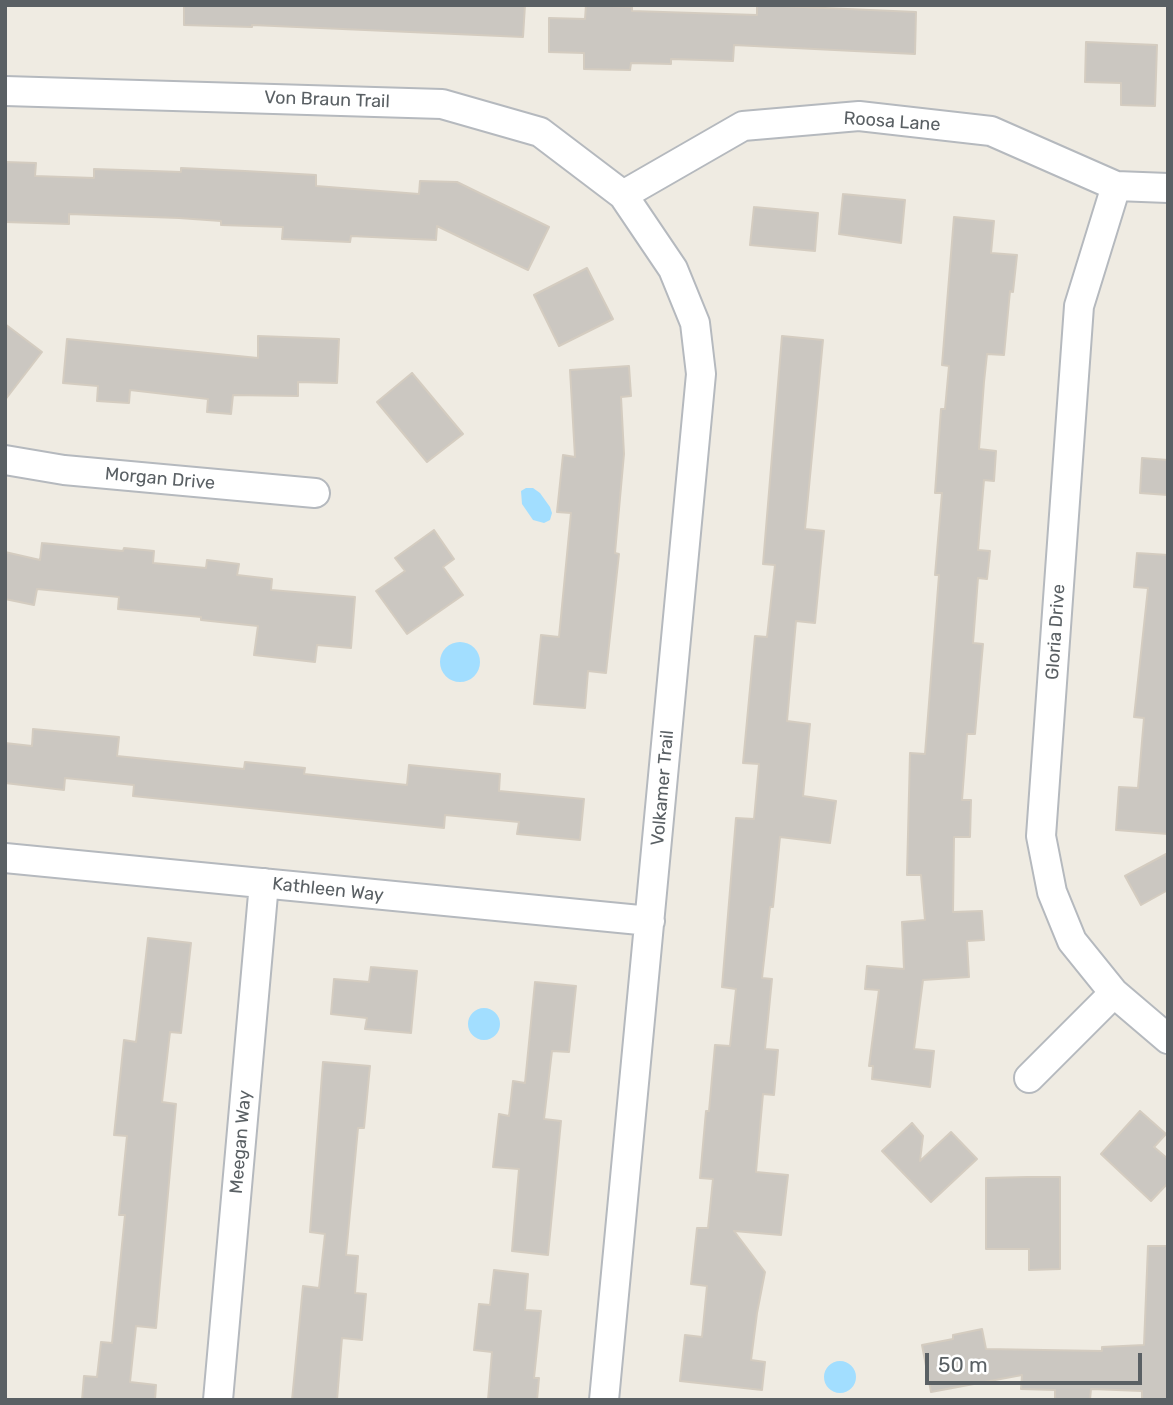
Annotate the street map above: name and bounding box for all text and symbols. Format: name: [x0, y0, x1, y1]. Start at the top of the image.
street label: Von Braun Trail: [264, 87, 390, 113]
street label: Roosa Lane: [843, 108, 941, 136]
street label: Morgan Drive: [104, 463, 216, 495]
street label: Gloria Drive: [1042, 583, 1070, 681]
street label: Volkamer Trail: [647, 729, 679, 847]
street label: Kathleen Way: [271, 873, 385, 907]
street label: Meegan Way: [226, 1089, 256, 1195]
scale bar: [928, 1338, 1145, 1382]
text: 50 m: [938, 1352, 988, 1377]

